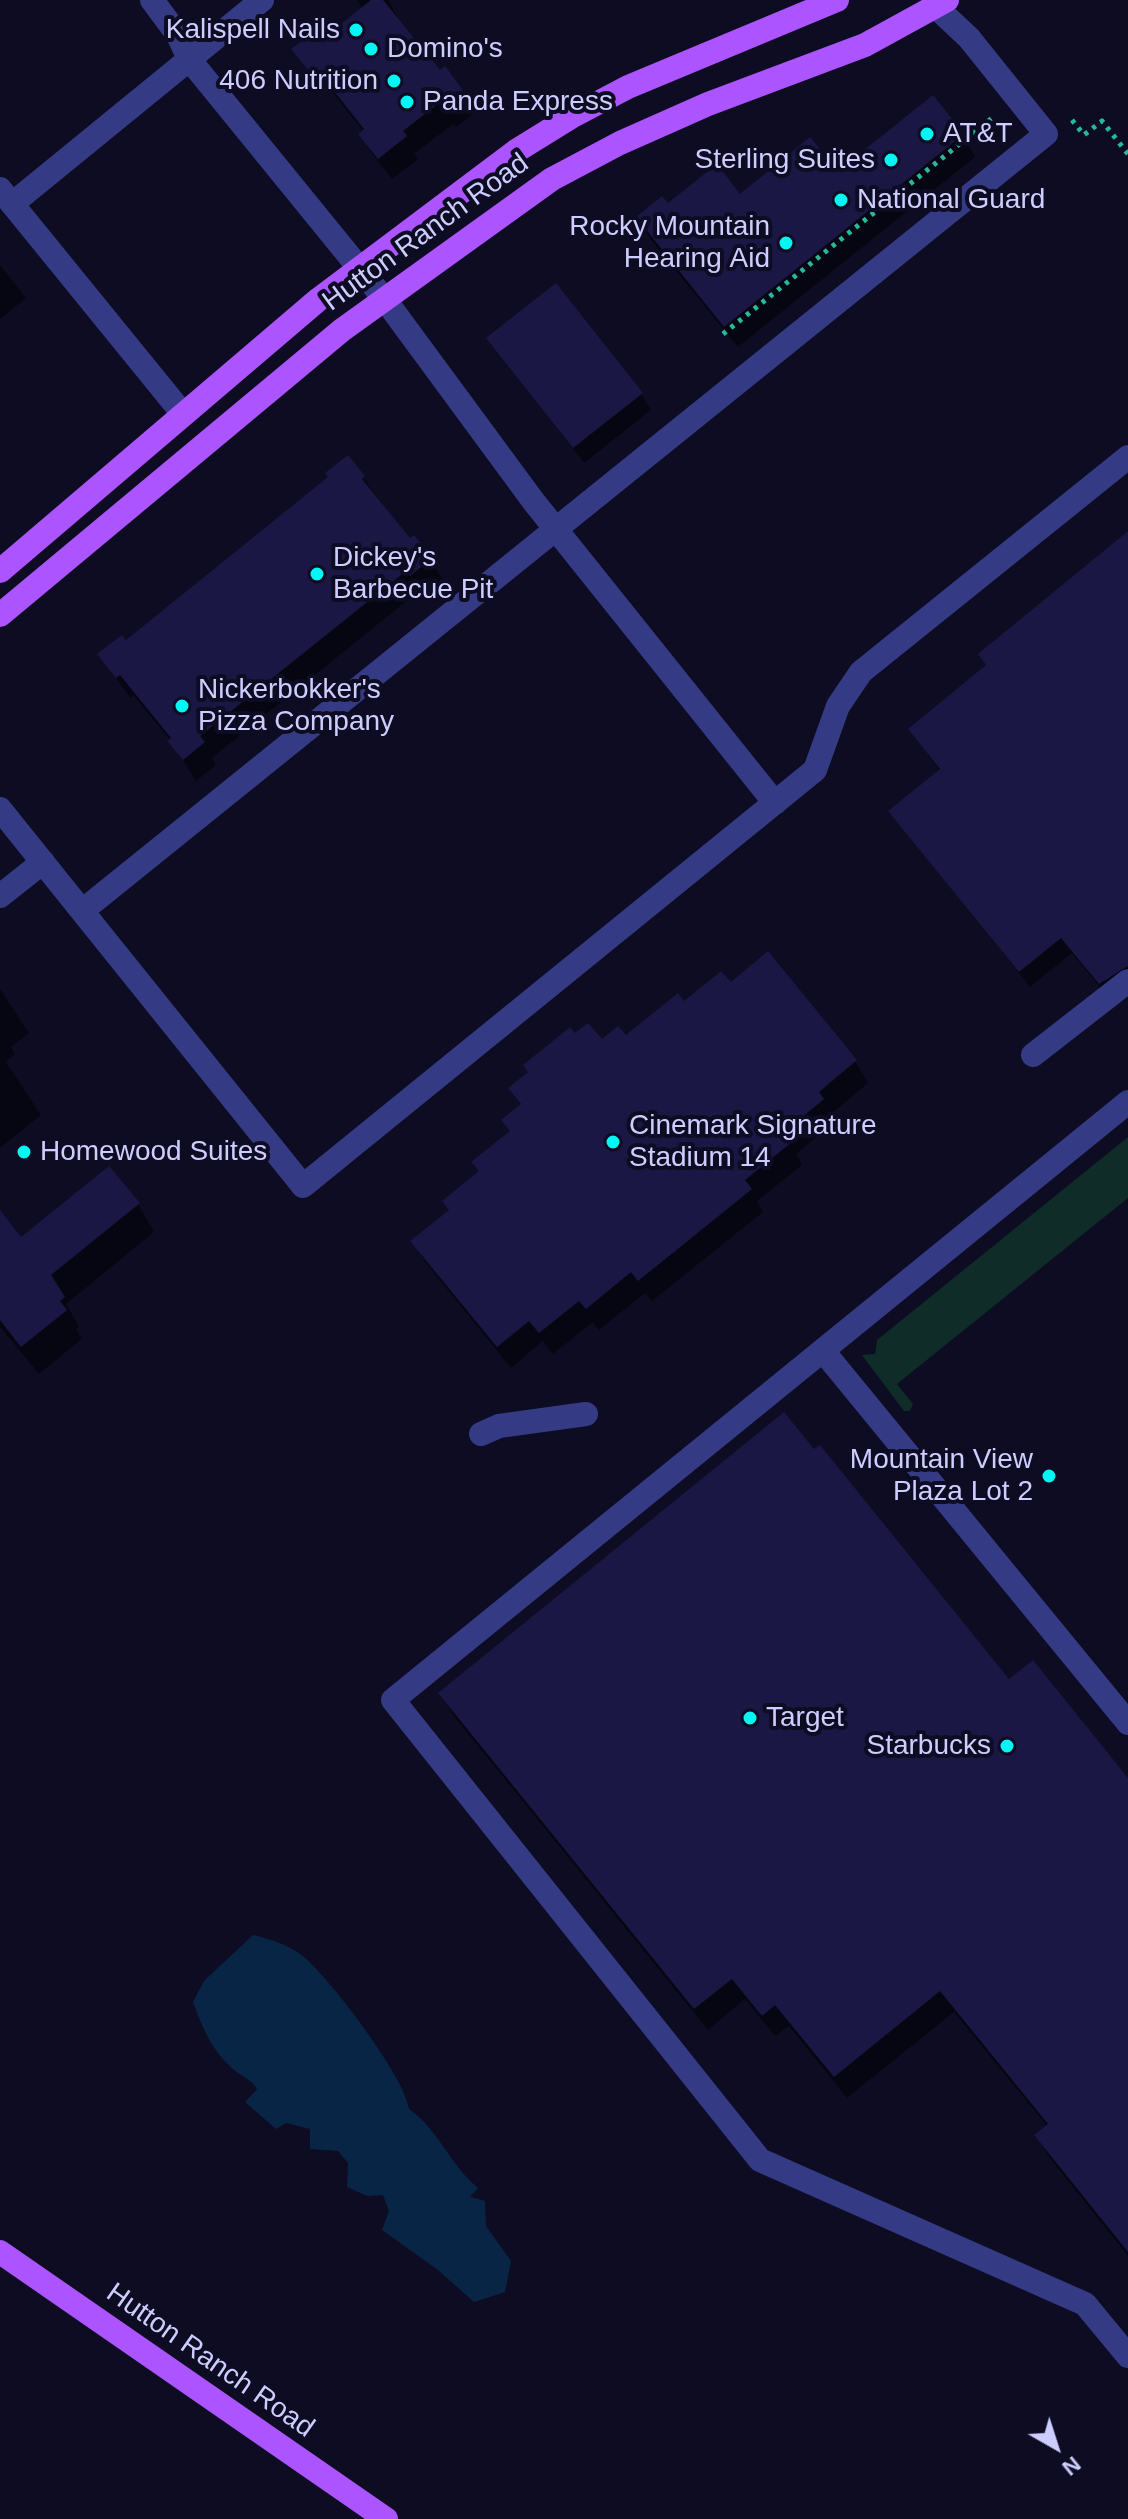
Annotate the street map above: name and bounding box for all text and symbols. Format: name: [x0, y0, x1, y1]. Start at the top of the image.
place label: Kalispell Nails: [166, 13, 340, 47]
marker: Kalispell Nails: [347, 21, 365, 39]
place label: Domino's: [387, 32, 503, 66]
marker: Domino's: [362, 40, 380, 58]
place label: 406 Nutrition: [219, 64, 378, 98]
marker: 406 Nutrition: [385, 72, 403, 90]
place label: Panda Express: [423, 85, 613, 119]
marker: Panda Express: [398, 93, 416, 111]
place label: AT&T: [943, 117, 1012, 151]
marker: AT&T: [918, 125, 936, 143]
place label: Sterling Suites: [694, 143, 875, 177]
street label: Hutton Ranch Road: [317, 147, 535, 319]
marker: Sterling Suites: [882, 151, 900, 169]
place label: National Guard: [857, 183, 1045, 217]
marker: National Guard: [832, 191, 850, 209]
place label: Rocky Mountain Hearing Aid: [569, 210, 770, 276]
marker: Rocky Mountain Hearing Aid: [777, 234, 795, 252]
place label: Dickey's Barbecue Pit: [333, 541, 493, 607]
marker: Dickey's Barbecue Pit: [308, 565, 326, 583]
place label: Nickerbokker's Pizza Company: [198, 673, 394, 739]
marker: Nickerbokker's Pizza Company: [173, 697, 191, 715]
place label: Cinemark Signature Stadium 14: [629, 1109, 876, 1175]
marker: Cinemark Signature Stadium 14: [604, 1133, 622, 1151]
place label: Homewood Suites: [40, 1135, 267, 1169]
marker: Homewood Suites: [15, 1143, 33, 1161]
place label: Mountain View Plaza Lot 2: [850, 1443, 1033, 1509]
marker: Mountain View Plaza Lot 2: [1040, 1467, 1058, 1485]
place label: Target: [766, 1701, 844, 1735]
marker: Target: [741, 1709, 759, 1727]
place label: Starbucks: [867, 1729, 991, 1763]
marker: Starbucks: [998, 1737, 1016, 1755]
street label: Hutton Ranch Road: [100, 2277, 320, 2445]
north arrow: [1016, 2407, 1096, 2487]
text: N: [1057, 2451, 1085, 2481]

